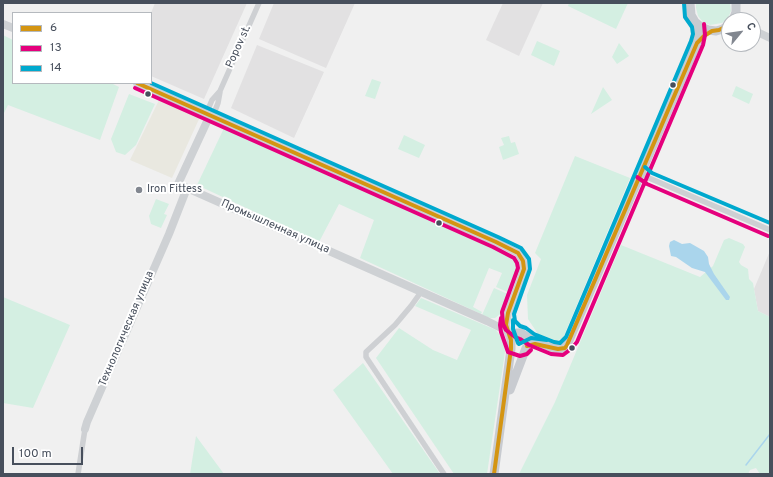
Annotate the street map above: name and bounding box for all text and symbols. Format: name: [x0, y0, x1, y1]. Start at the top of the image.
legend: [12, 12, 152, 84]
north arrow: [721, 12, 761, 52]
text: 6: [50, 20, 57, 36]
text: С: [743, 20, 758, 33]
street label: Popov st.: [224, 24, 254, 70]
text: 13: [50, 40, 62, 56]
text: 14: [50, 60, 62, 76]
unlabelled marker: [668, 80, 678, 90]
unlabelled marker: [143, 89, 153, 99]
place label: Iron Fittess: [147, 183, 202, 197]
marker: Iron Fittess: [134, 185, 144, 195]
street label: Промышленная улица: [219, 197, 331, 257]
unlabelled marker: [434, 218, 444, 228]
street label: Технологическая улица: [97, 269, 157, 389]
unlabelled marker: [567, 343, 577, 353]
scale bar: [14, 439, 85, 465]
text: 100 m: [19, 446, 52, 462]

